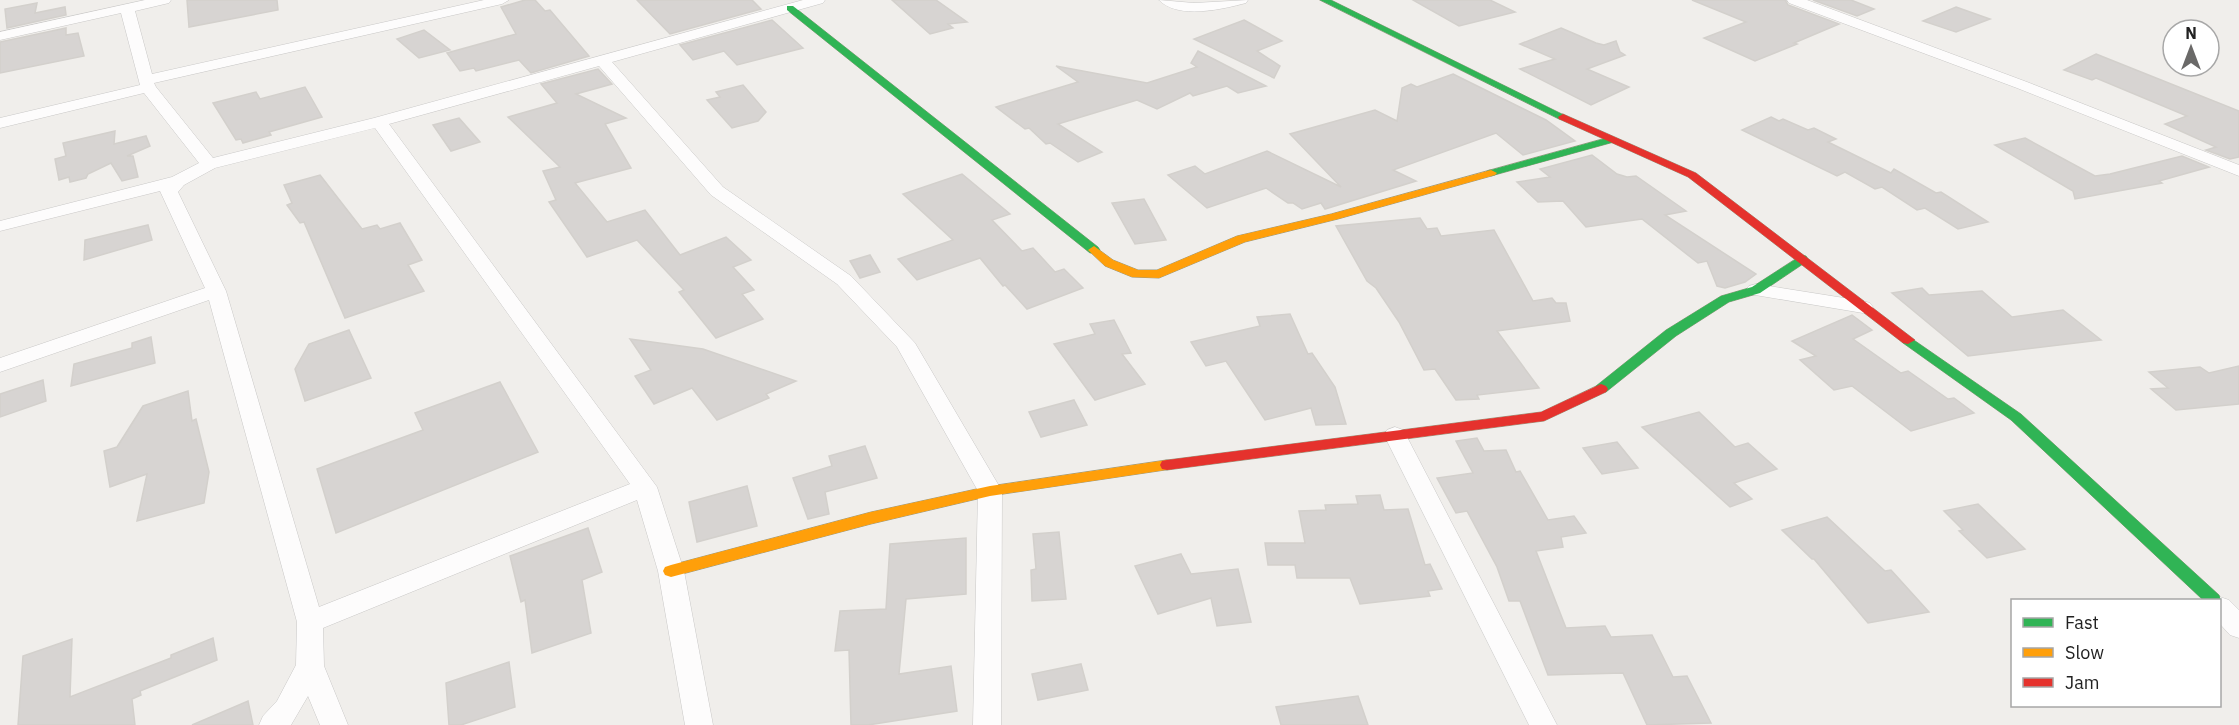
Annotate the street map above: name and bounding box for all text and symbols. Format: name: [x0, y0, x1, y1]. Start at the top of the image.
north arrow: [2161, 18, 2221, 78]
text: N: [2185, 23, 2197, 43]
legend: [2011, 599, 2221, 707]
text: Fast: [2065, 611, 2099, 634]
text: Slow: [2065, 641, 2104, 664]
text: Jam: [2065, 671, 2100, 694]

